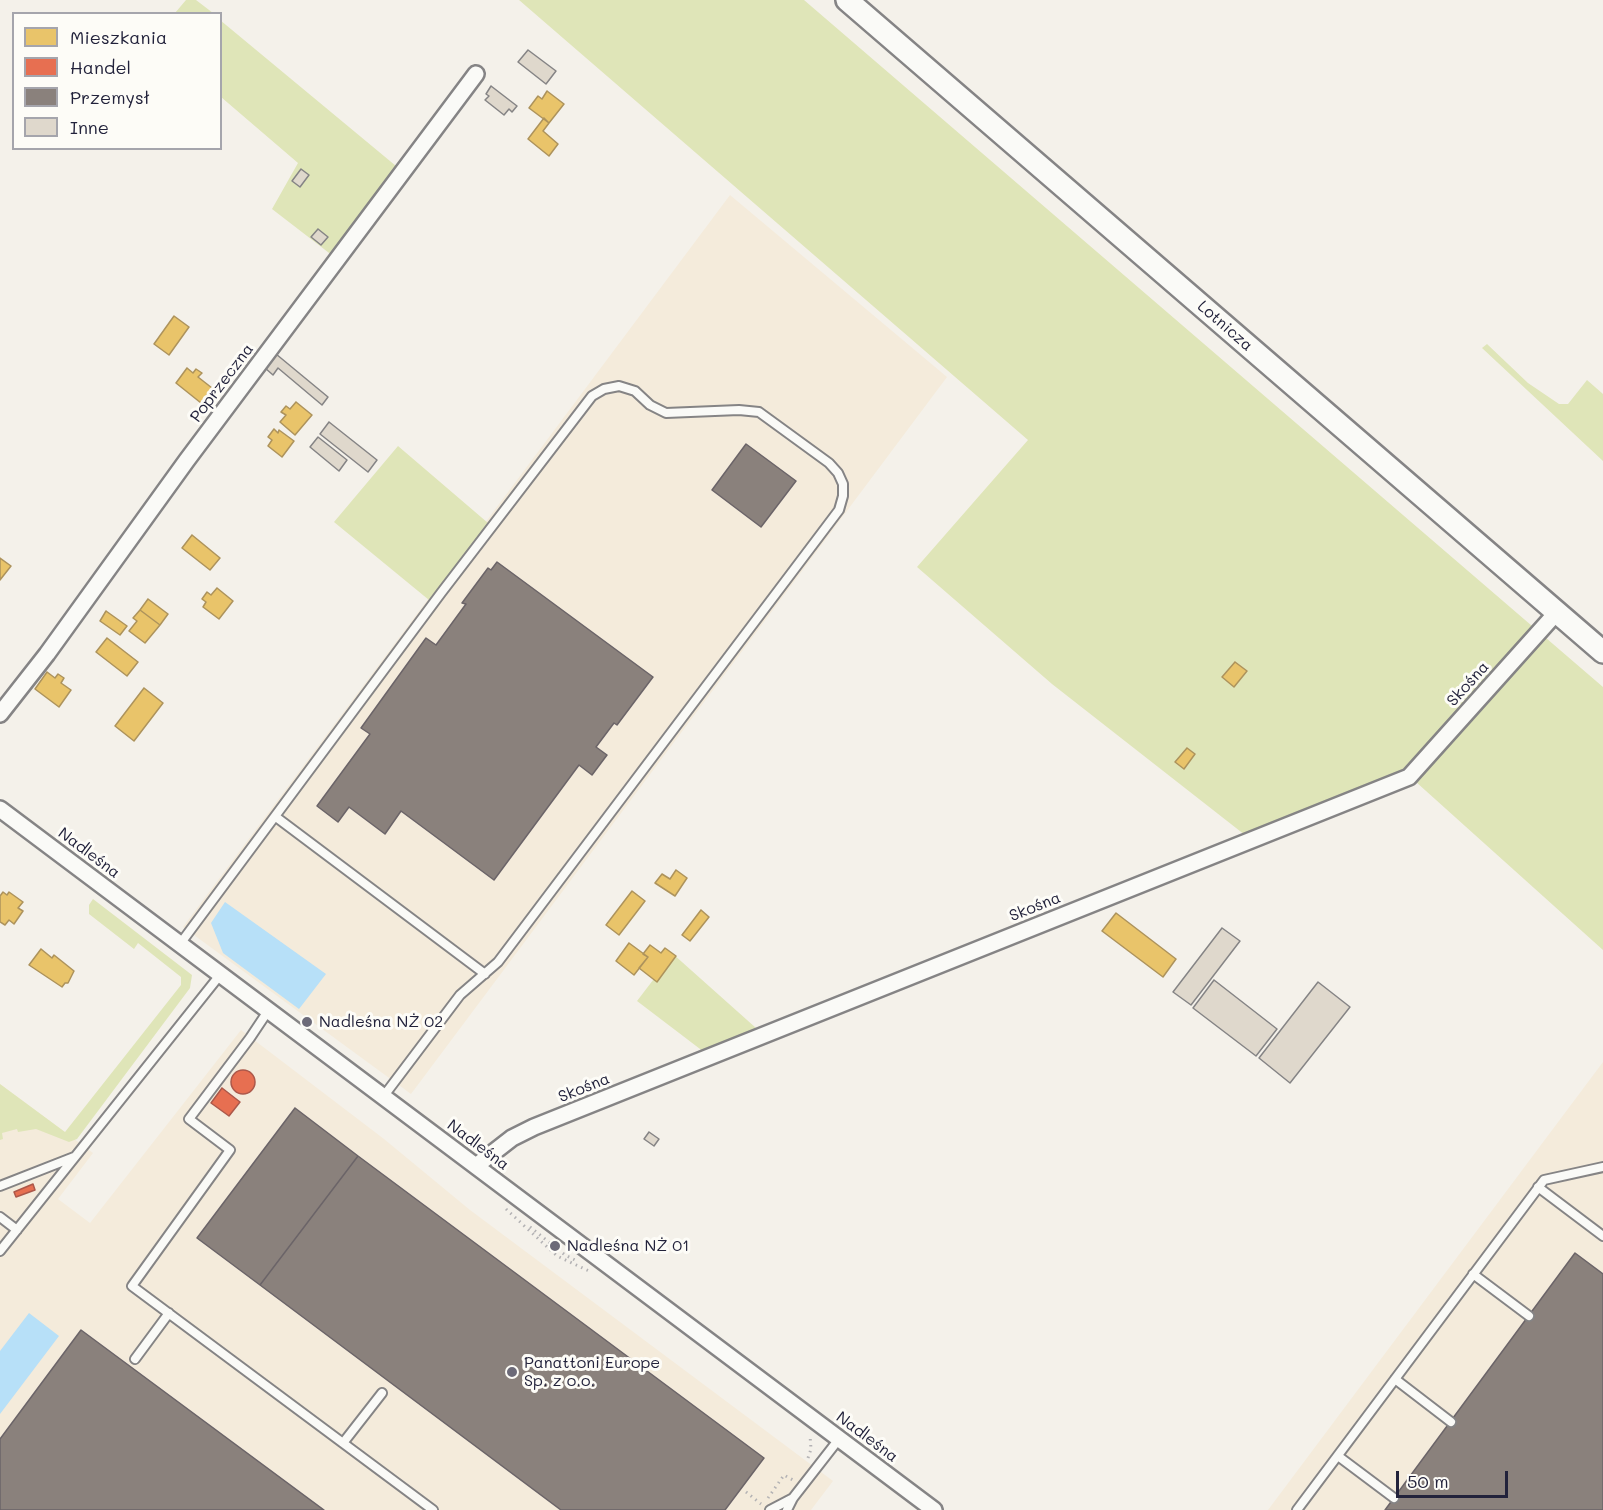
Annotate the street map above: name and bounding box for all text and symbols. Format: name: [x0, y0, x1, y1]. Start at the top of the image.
legend: [12, 12, 222, 150]
text: Mieszkania: [70, 25, 167, 49]
text: Handel: [70, 55, 131, 79]
text: Przemysł: [70, 85, 149, 109]
text: Inne: [70, 115, 109, 139]
street label: Lotnicza: [1193, 297, 1257, 355]
street label: Poprzeczna: [186, 340, 258, 426]
street label: Skośna: [1443, 658, 1493, 710]
street label: Nadleśna: [54, 824, 124, 882]
street label: Skośna: [1007, 888, 1063, 926]
place label: Nadleśna NŻ 02: [319, 1012, 443, 1032]
marker: Nadleśna NŻ 02: [300, 1015, 314, 1029]
street label: Skośna: [556, 1069, 612, 1107]
street label: Nadleśna: [443, 1116, 513, 1174]
place label: Nadleśna NŻ 01: [567, 1236, 689, 1256]
marker: Nadleśna NŻ 01: [548, 1239, 562, 1253]
place label: Panattoni Europe Sp. z o.o.: [524, 1353, 660, 1391]
marker: Panattoni Europe Sp. z o.o.: [505, 1365, 519, 1379]
street label: Nadleśna: [832, 1408, 902, 1466]
scale bar: [1399, 1459, 1512, 1497]
text: 50 m: [1407, 1469, 1449, 1493]

